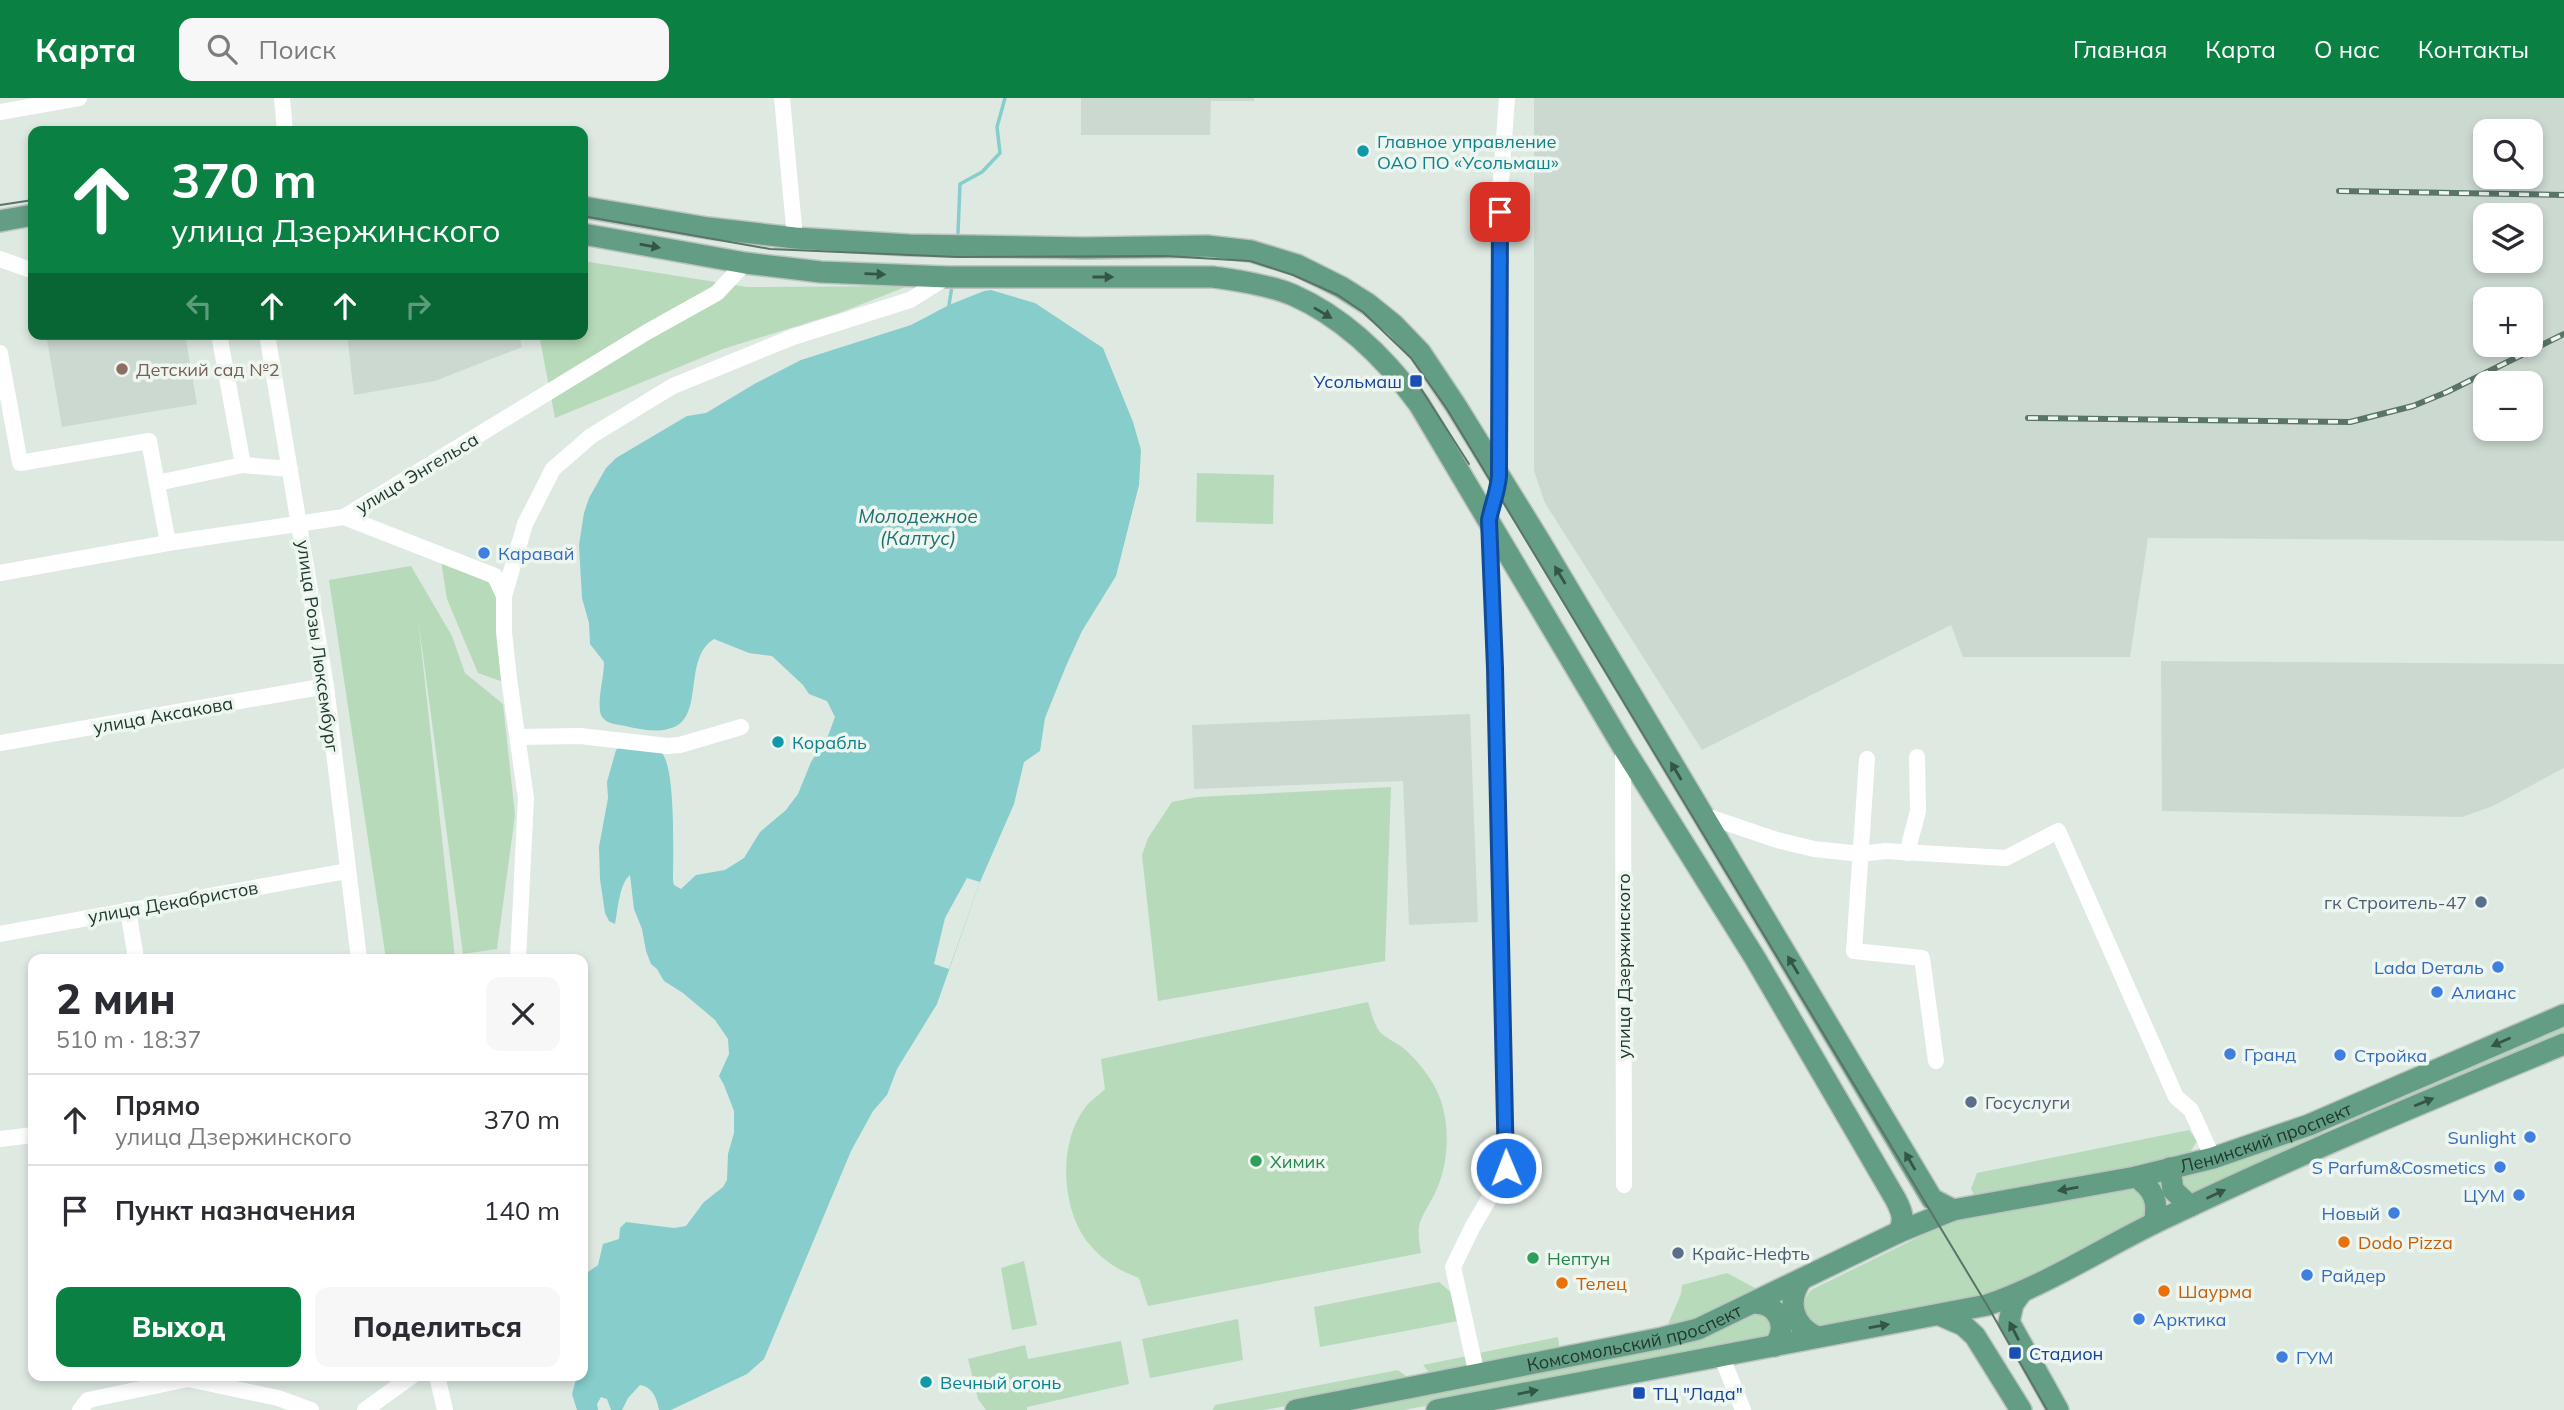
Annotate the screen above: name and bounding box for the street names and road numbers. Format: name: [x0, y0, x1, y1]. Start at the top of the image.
street label: улица Энгельса: [352, 427, 482, 519]
street label: улица Розы Люксембург: [292, 538, 344, 754]
street label: улица Аксакова: [91, 691, 235, 739]
street label: улица Дзержинского: [1612, 873, 1635, 1059]
street label: улица Декабристов: [86, 876, 260, 928]
street label: Ленинский проспект: [2177, 1096, 2356, 1177]
street label: Комсомольский проспект: [1525, 1298, 1746, 1376]

